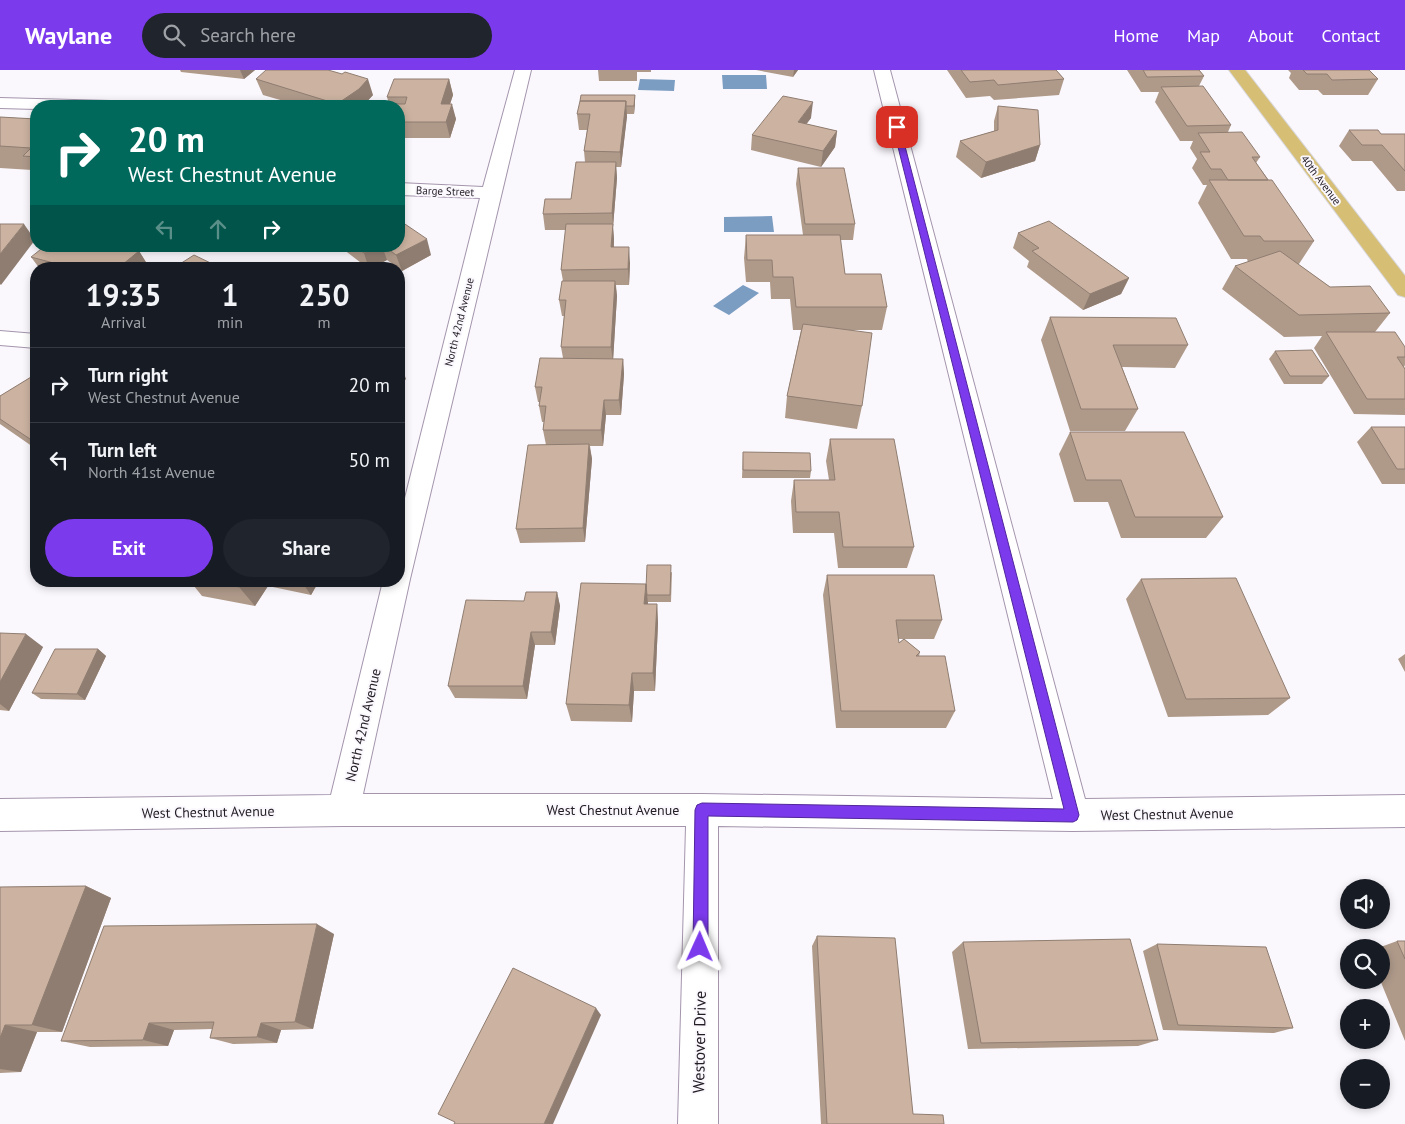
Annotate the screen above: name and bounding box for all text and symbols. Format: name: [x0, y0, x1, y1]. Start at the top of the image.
search box: [142, 13, 492, 58]
text: Waylane: [25, 20, 112, 51]
icon: search: [160, 21, 188, 49]
text: Search here: [200, 23, 296, 47]
text: Home: [1113, 24, 1159, 47]
text: Map: [1187, 24, 1220, 47]
text: About: [1248, 24, 1294, 47]
text: Contact: [1322, 24, 1380, 47]
pin: [876, 106, 918, 148]
icon: arrive: [883, 113, 911, 141]
text: 20 m: [128, 116, 205, 162]
icon: right: [45, 120, 110, 185]
street label: 40th Avenue: [1298, 152, 1344, 208]
text: West Chestnut Avenue: [128, 160, 337, 188]
street label: Barge Street: [416, 183, 475, 199]
icon: left: [151, 215, 179, 243]
icon: ahead: [204, 215, 232, 243]
icon: right: [257, 215, 285, 243]
text: 19:35: [85, 275, 162, 314]
text: 1: [222, 275, 239, 314]
text: 250: [298, 275, 350, 314]
street label: North 42nd Avenue: [441, 276, 477, 368]
text: Arrival: [101, 312, 146, 332]
text: min: [217, 312, 243, 332]
text: m: [318, 312, 331, 332]
text: Turn right: [88, 363, 168, 387]
icon: right: [45, 371, 73, 399]
text: 20 m: [349, 373, 390, 397]
text: West Chestnut Avenue: [88, 387, 240, 407]
text: Turn left: [88, 438, 157, 462]
icon: left: [45, 446, 73, 474]
text: 50 m: [349, 448, 390, 472]
text: North 41st Avenue: [88, 462, 215, 482]
button: Exit: [45, 519, 213, 577]
button: Share: [223, 519, 390, 577]
street label: North 42nd Avenue: [341, 667, 385, 783]
street label: West Chestnut Avenue: [547, 801, 679, 819]
street label: West Chestnut Avenue: [141, 802, 275, 822]
street label: West Chestnut Avenue: [1100, 804, 1234, 824]
map controls: [1340, 879, 1390, 1109]
button: sound: [1340, 879, 1390, 929]
position arrow: [673, 920, 725, 972]
button: search: [1340, 939, 1390, 989]
street label: Westover Drive: [688, 991, 710, 1093]
button: +: [1340, 999, 1390, 1049]
button: −: [1340, 1059, 1390, 1109]

